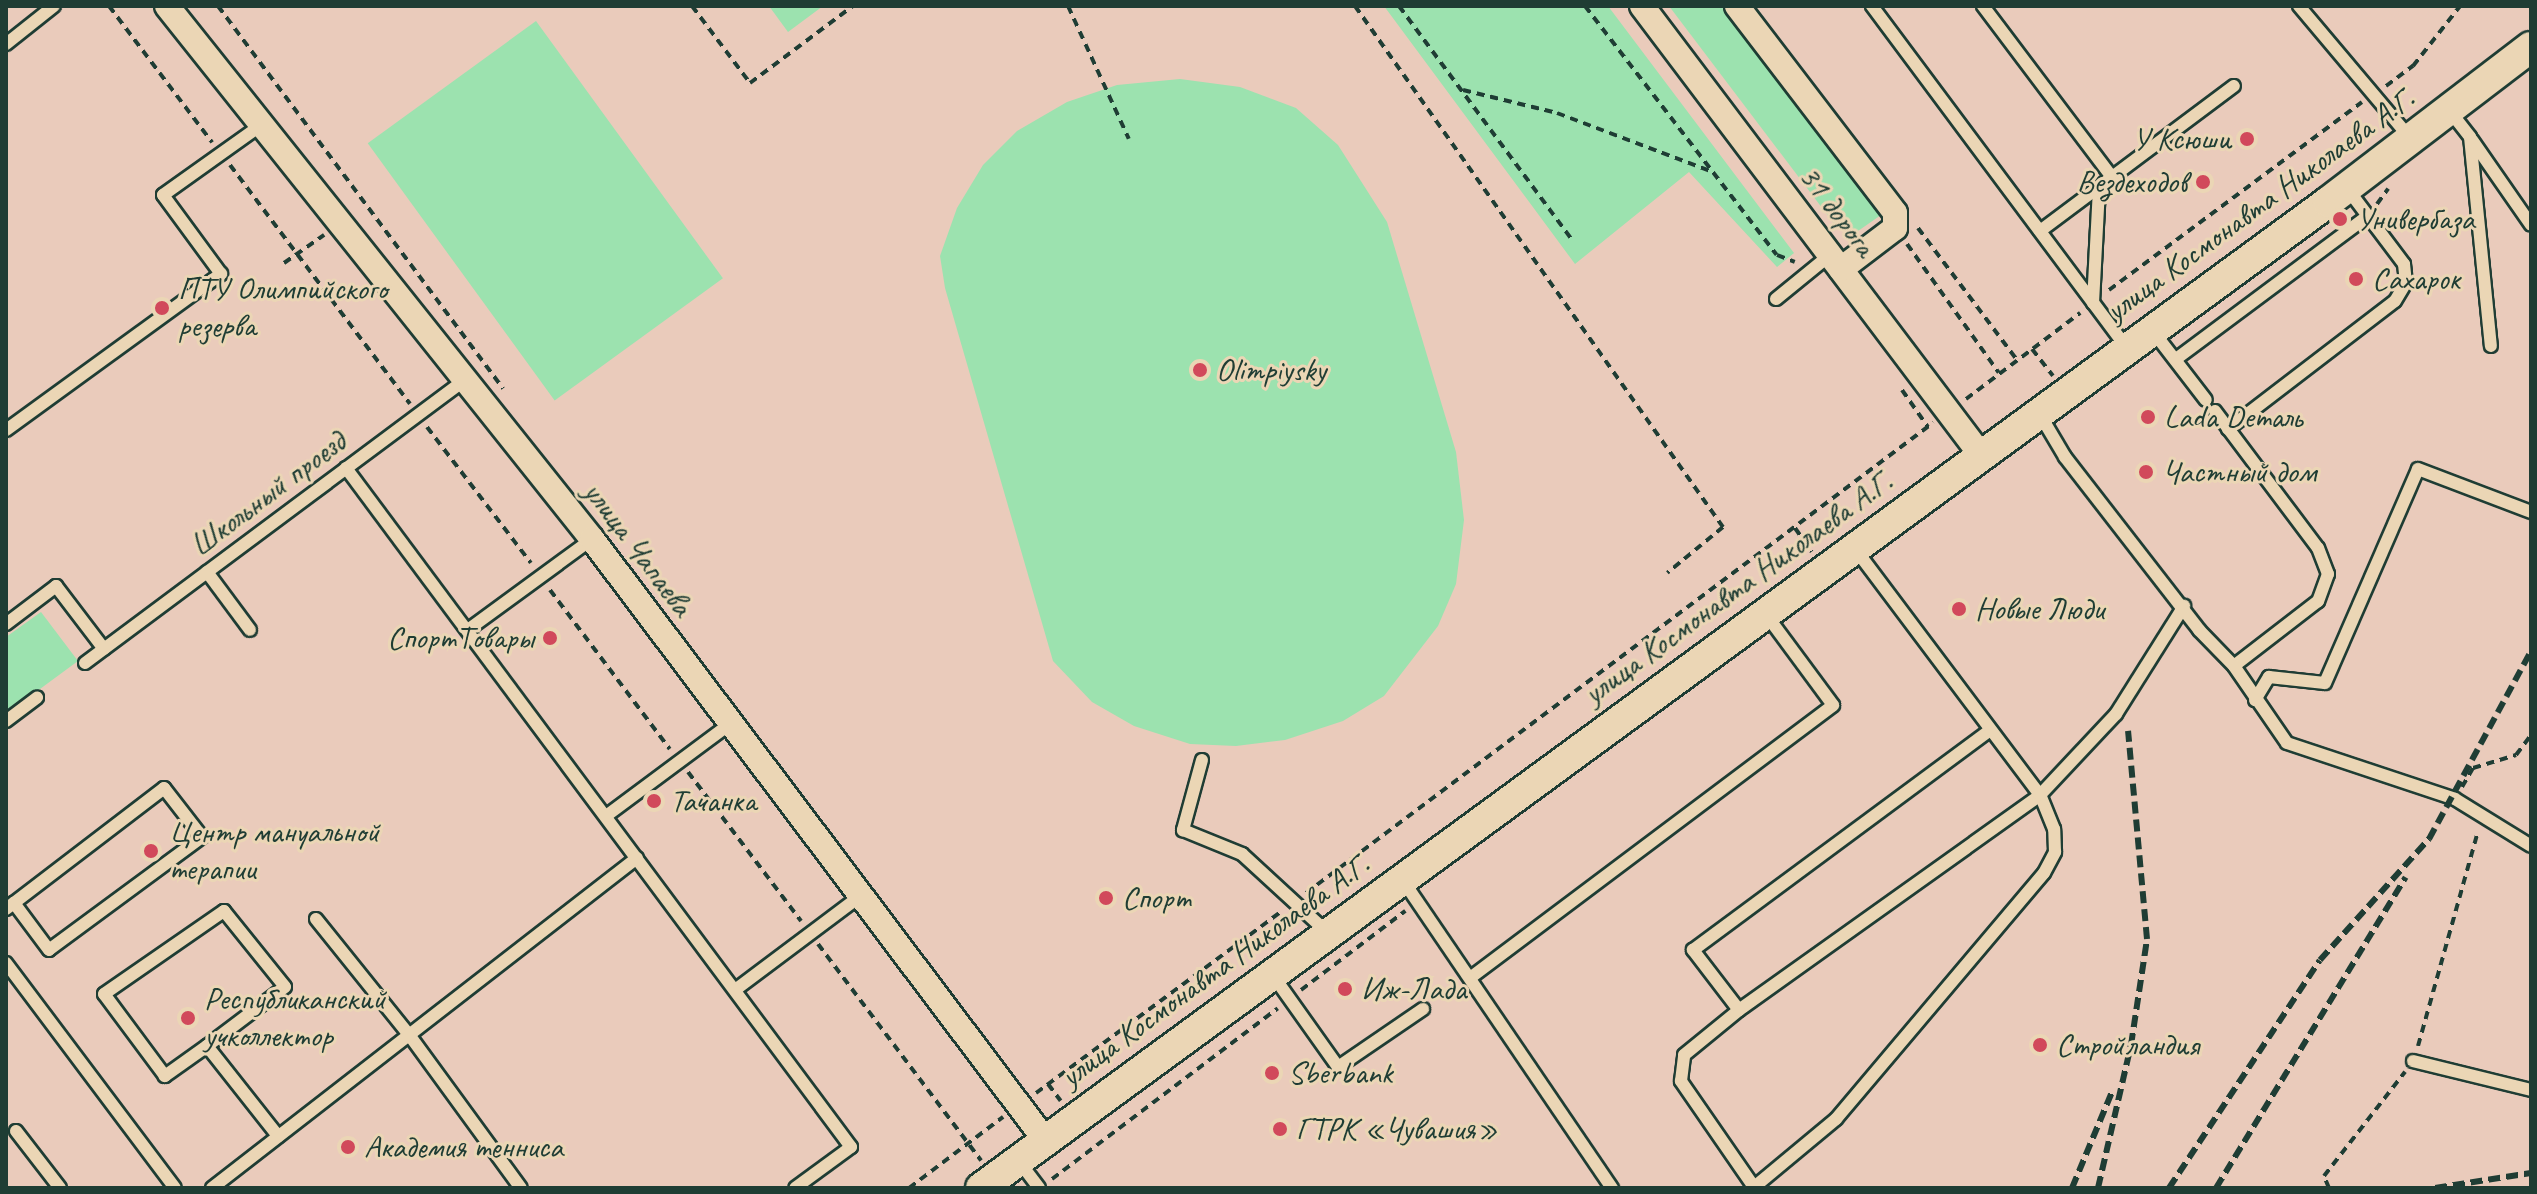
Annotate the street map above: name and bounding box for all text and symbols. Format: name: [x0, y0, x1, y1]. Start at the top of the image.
street label: улица Космонавта Николаева А.Г.: [2098, 80, 2422, 330]
place label: У Ксюши: [2133, 120, 2231, 158]
marker: У Ксюши: [2238, 130, 2256, 148]
street label: 31 дорога: [1790, 158, 1884, 264]
place label: Вездеходов: [2077, 163, 2187, 201]
marker: Вездеходов: [2194, 173, 2212, 191]
place label: Универбаза: [2356, 200, 2474, 238]
marker: Универбаза: [2331, 210, 2349, 228]
place label: Сахарок: [2372, 260, 2460, 298]
marker: Сахарок: [2347, 270, 2365, 288]
place label: ПТУ Олимпийского резерва: [178, 271, 387, 346]
marker: ПТУ Олимпийского резерва: [153, 299, 171, 317]
place label: Olimpiysky: [1216, 351, 1326, 389]
marker: Olimpiysky: [1191, 361, 1209, 379]
place label: Lada Dеталь: [2164, 398, 2302, 436]
marker: Lada Dеталь: [2139, 408, 2157, 426]
street label: Школьный проезд: [182, 423, 354, 565]
place label: Частный дом: [2162, 453, 2316, 491]
street label: улица Космонавта Николаева А.Г.: [1576, 463, 1900, 713]
marker: Частный дом: [2137, 463, 2155, 481]
street label: улица Чапаева: [575, 474, 701, 624]
place label: Новые Люди: [1975, 590, 2108, 628]
marker: Новые Люди: [1950, 600, 1968, 618]
place label: СпортТовары: [387, 619, 534, 657]
marker: СпортТовары: [541, 629, 559, 647]
place label: Тачанка: [670, 782, 756, 820]
marker: Тачанка: [645, 792, 663, 810]
place label: Центр мануальной терапии: [169, 814, 378, 889]
marker: Центр мануальной терапии: [140, 840, 162, 862]
street label: улица Космонавта Николаева А.Г.: [1053, 846, 1377, 1096]
place label: Спорт: [1122, 879, 1191, 917]
marker: Спорт: [1097, 889, 1115, 907]
place label: Иж-Лада: [1361, 970, 1466, 1008]
marker: Иж-Лада: [1336, 980, 1354, 998]
place label: Республиканский учколлектор: [204, 981, 386, 1056]
marker: Республиканский учколлектор: [179, 1009, 197, 1027]
place label: Стройландия: [2056, 1026, 2199, 1064]
marker: Стройландия: [2031, 1036, 2049, 1054]
place label: Sberbank: [1288, 1054, 1393, 1092]
marker: Sberbank: [1263, 1064, 1281, 1082]
place label: ГТРК «Чувашия»: [1296, 1110, 1498, 1148]
marker: ГТРК «Чувашия»: [1271, 1120, 1289, 1138]
place label: Академия тенниса: [364, 1128, 565, 1166]
marker: Академия тенниса: [339, 1138, 357, 1156]

